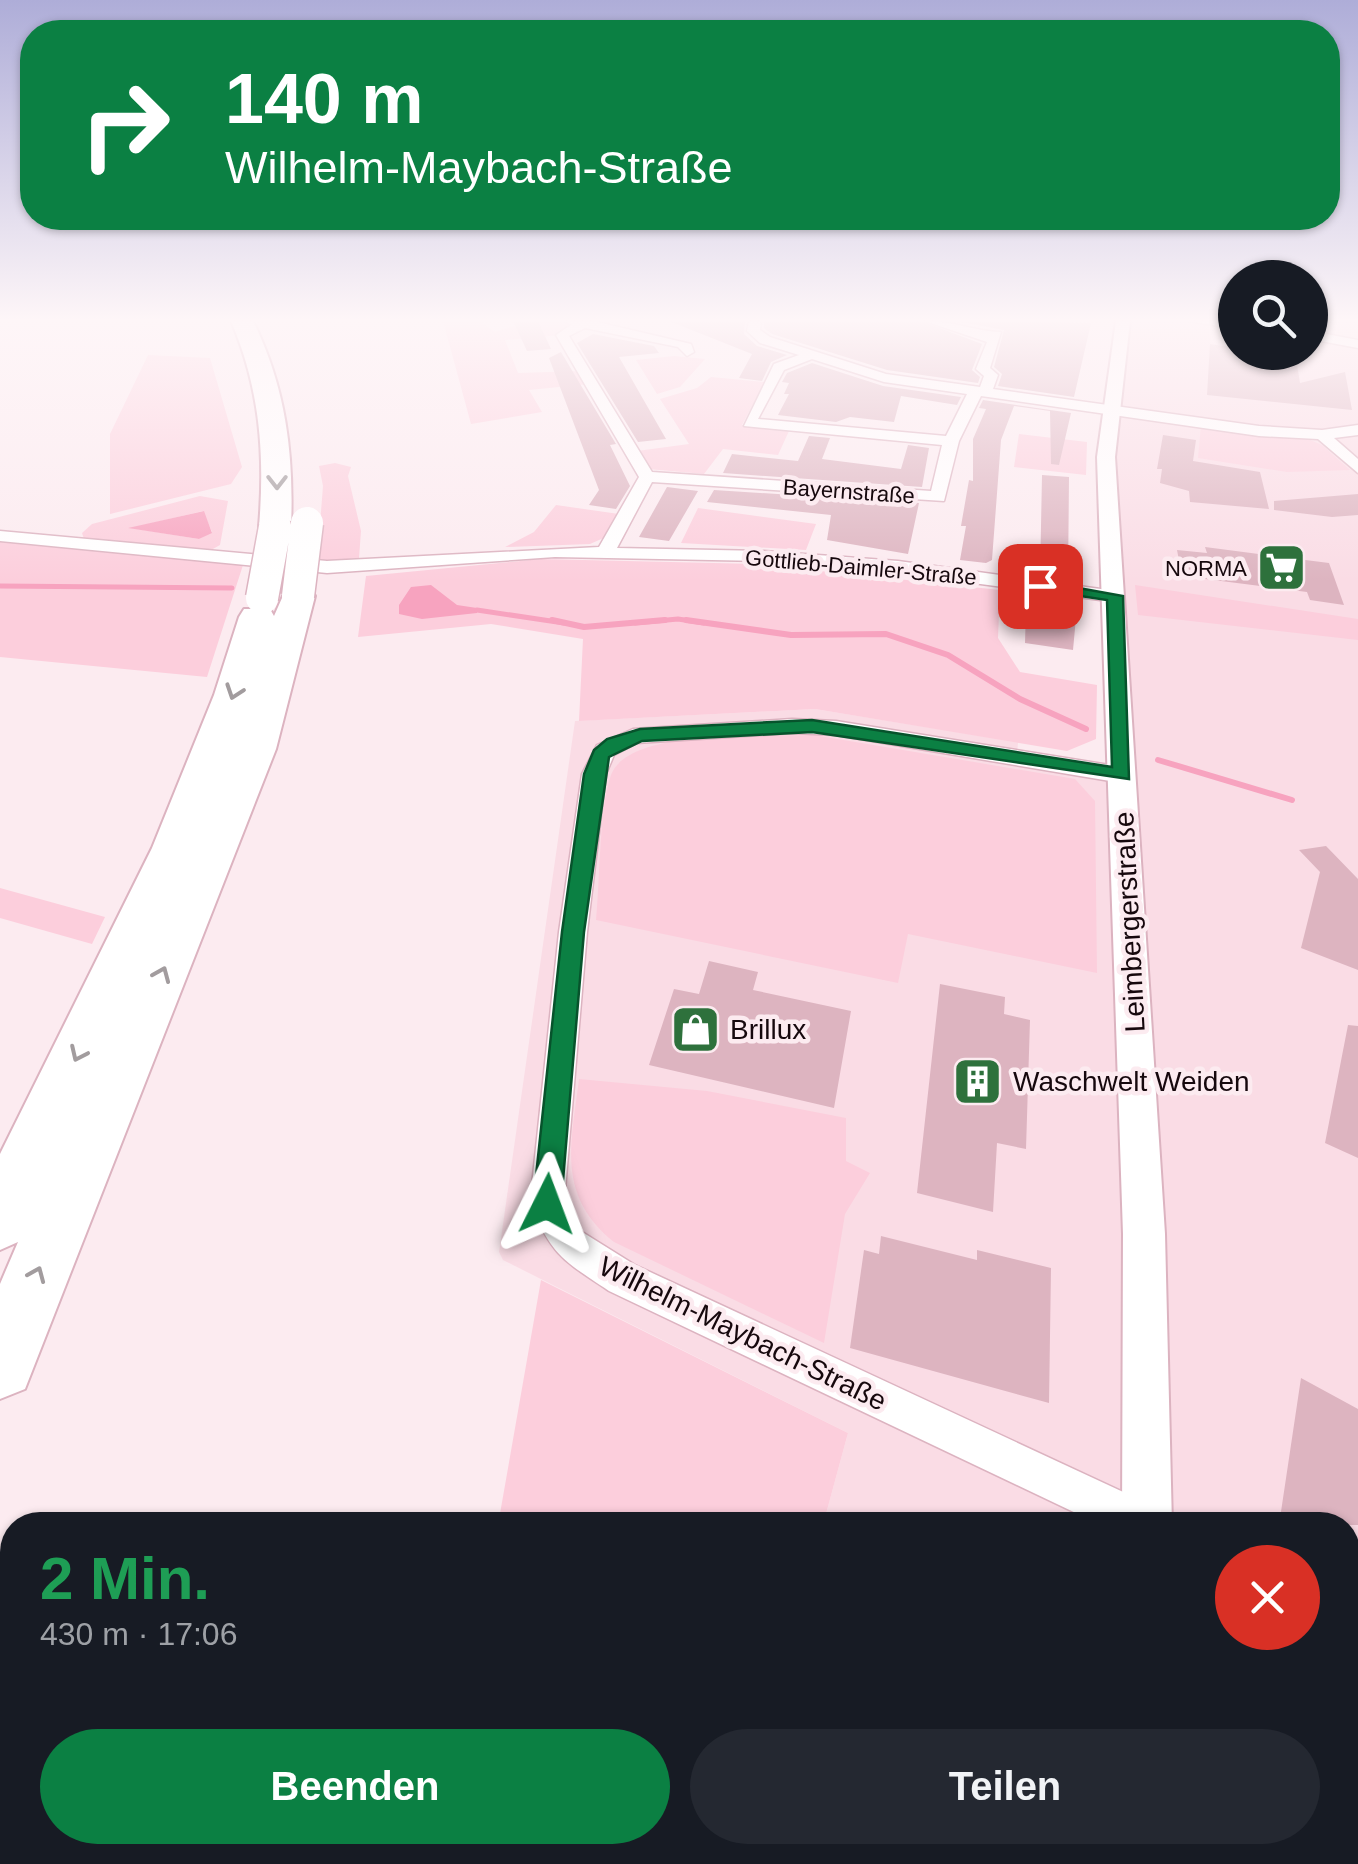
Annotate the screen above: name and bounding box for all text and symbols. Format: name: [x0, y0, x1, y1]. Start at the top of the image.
icon: right: [60, 60, 190, 190]
text: 140 m: [225, 60, 423, 138]
text: Wilhelm-Maybach-Straße: [225, 142, 733, 193]
map controls: [1218, 260, 1328, 370]
button: search: [1218, 260, 1328, 370]
one-way arrow: [267, 474, 288, 490]
street label: Bayernstraße: [782, 474, 916, 509]
supermarket icon: NORMA: [1256, 542, 1308, 594]
pin: [998, 544, 1083, 629]
street label: Gottlieb-Daimler-Straße: [744, 545, 978, 590]
place label: NORMA: [1165, 556, 1247, 581]
icon: arrive: [1013, 559, 1068, 614]
one-way arrow: [225, 682, 246, 699]
street label: Leimbergerstraße: [1108, 811, 1151, 1033]
one-way arrow: [150, 966, 170, 984]
shop icon: Brillux: [669, 1003, 721, 1055]
place label: Brillux: [730, 1014, 806, 1045]
one-way arrow: [71, 1044, 91, 1062]
building icon: Waschwelt Weiden: [952, 1055, 1004, 1107]
place label: Waschwelt Weiden: [1013, 1066, 1250, 1097]
position arrow: [495, 1152, 599, 1256]
street label: Wilhelm-Maybach-Straße: [594, 1250, 892, 1417]
one-way arrow: [26, 1266, 46, 1284]
text: 2 Min.: [40, 1545, 210, 1612]
button: close: [1215, 1545, 1320, 1650]
text: 430 m · 17:06: [40, 1616, 237, 1652]
button: Beenden: [40, 1729, 670, 1844]
button: Teilen: [690, 1729, 1320, 1844]

